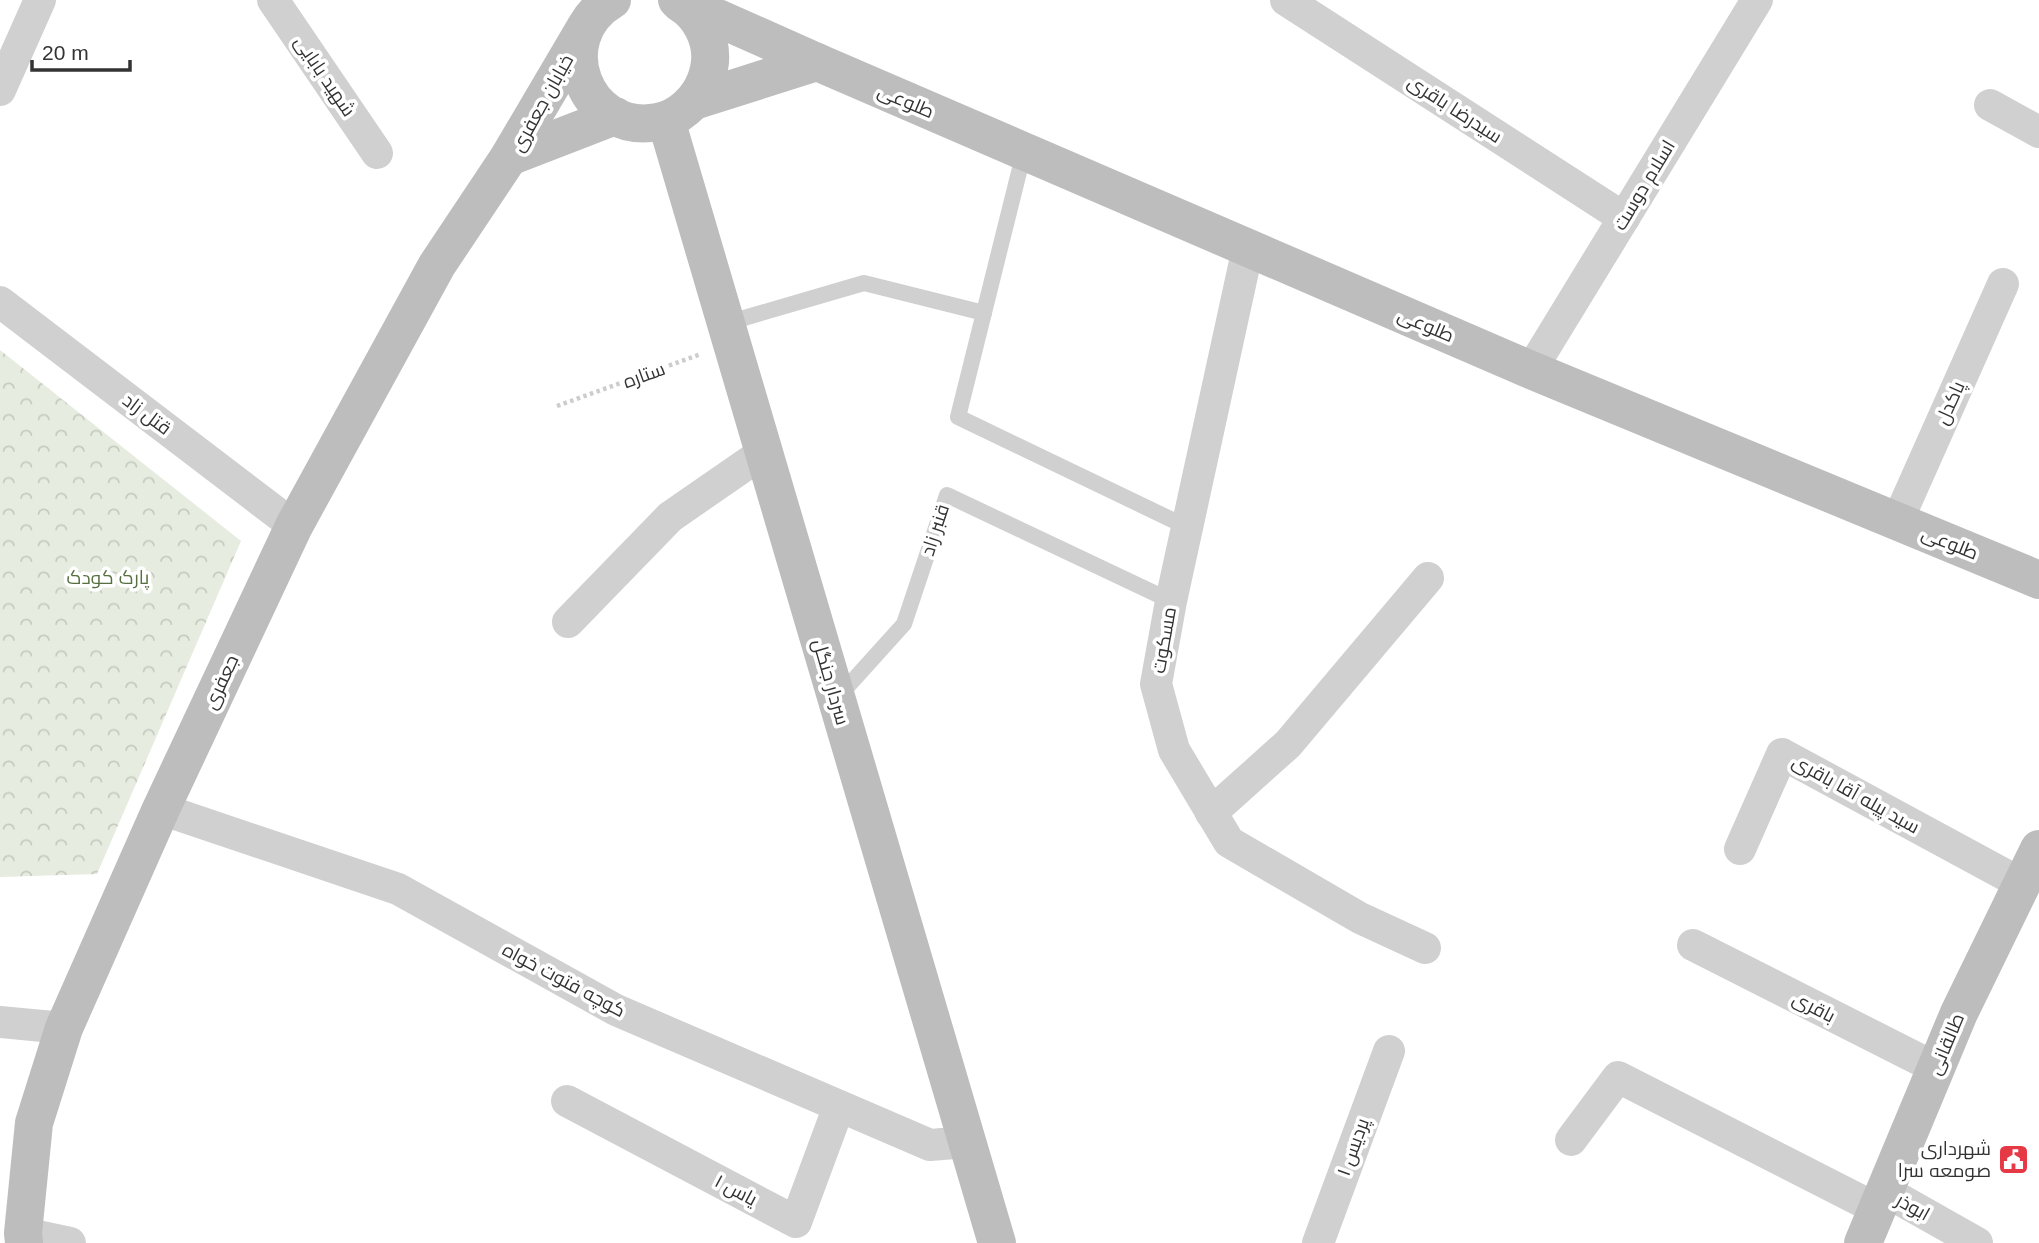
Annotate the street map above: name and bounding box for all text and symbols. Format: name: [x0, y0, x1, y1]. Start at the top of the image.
scale bar: [32, 28, 130, 72]
street label: شهید بابایی: [290, 32, 360, 121]
text: 20 m: [42, 41, 89, 64]
street label: خیابان جعفری: [507, 51, 578, 156]
street label: سیدرضا باقری: [1404, 71, 1506, 148]
street label: طلوعی: [874, 80, 937, 123]
street label: اسلام دوست: [1609, 136, 1682, 235]
street label: طلوعی: [1394, 304, 1457, 347]
street label: ستاره: [620, 358, 668, 393]
street label: پاکدل: [1931, 378, 1971, 429]
street label: قتل زاد: [118, 389, 175, 440]
street label: قنبر زاد: [917, 502, 954, 559]
street label: طلوعی: [1918, 522, 1981, 565]
park label: پارک کودک: [67, 567, 149, 590]
street label: مسکوت: [1148, 605, 1181, 675]
street label: سردار جنگل: [808, 637, 853, 728]
street label: جعفری: [199, 652, 244, 713]
street label: سید پیله آقا باقری: [1788, 750, 1923, 839]
street label: کوچه فتوت خواه: [498, 939, 629, 1023]
street label: باقری: [1789, 987, 1839, 1027]
street label: طالقانی: [1924, 1010, 1969, 1078]
street label: پردیس ۱: [1333, 1115, 1375, 1179]
place label: شهرداری صومعه سرا: [1898, 1138, 1991, 1182]
public building icon: شهرداری صومعه سرا: [1997, 1142, 2031, 1176]
street label: یاس ۱: [711, 1170, 761, 1211]
street label: ابوذر: [1891, 1189, 1934, 1226]

